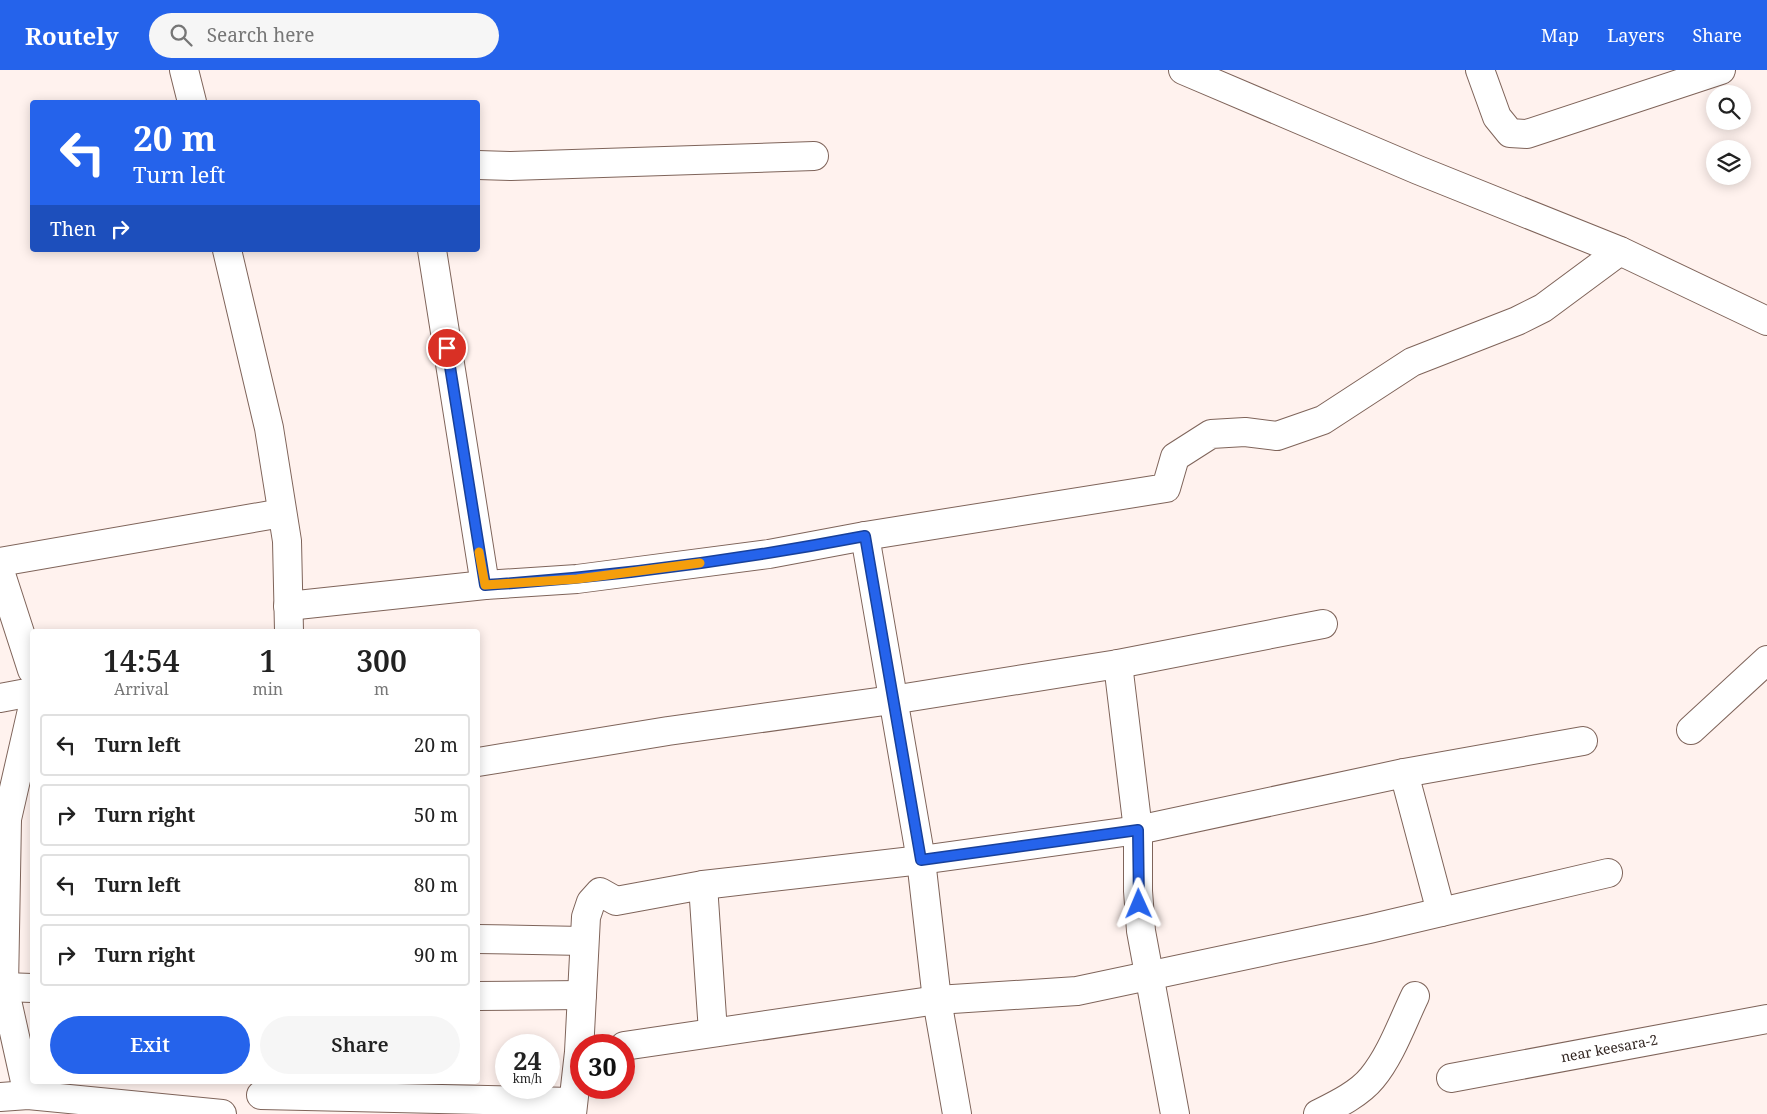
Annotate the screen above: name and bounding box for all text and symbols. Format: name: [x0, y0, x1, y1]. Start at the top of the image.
search box: [149, 13, 499, 58]
text: Routely: [25, 19, 119, 52]
icon: search: [167, 21, 195, 49]
text: Search here: [207, 22, 314, 48]
text: Map: [1541, 23, 1579, 47]
text: Layers: [1607, 23, 1665, 47]
text: Share: [1693, 23, 1742, 47]
map controls: [1706, 85, 1751, 185]
button: search: [1706, 85, 1751, 130]
text: 20 m: [133, 114, 216, 161]
icon: left: [50, 120, 115, 185]
button: layers: [1706, 140, 1751, 185]
text: Turn left: [133, 159, 225, 189]
icon: right: [106, 215, 134, 243]
text: Then: [50, 216, 96, 242]
pin: [426, 327, 468, 369]
icon: arrive: [433, 334, 461, 362]
text: 14:54: [103, 640, 180, 681]
text: 1: [259, 640, 276, 681]
text: 300: [356, 640, 407, 681]
text: Arrival: [114, 678, 169, 700]
text: min: [253, 678, 283, 700]
text: m: [374, 678, 389, 700]
icon: left: [52, 731, 80, 759]
text: Turn left: [95, 732, 181, 758]
text: 20 m: [414, 732, 458, 758]
icon: right: [52, 801, 80, 829]
text: Turn right: [95, 802, 195, 828]
text: 50 m: [414, 802, 458, 828]
icon: left: [52, 871, 80, 899]
text: Turn left: [95, 872, 181, 898]
text: 80 m: [414, 872, 458, 898]
position arrow: [1112, 877, 1164, 929]
icon: right: [52, 941, 80, 969]
text: Turn right: [95, 942, 195, 968]
text: 90 m: [414, 942, 458, 968]
button: Exit: [50, 1016, 250, 1074]
button: Share: [260, 1016, 460, 1074]
street label: near keesara-2: [1559, 1030, 1659, 1066]
speed limit sign: 30: [570, 1034, 635, 1099]
text: 24: [513, 1043, 542, 1077]
text: km/h: [513, 1070, 542, 1087]

